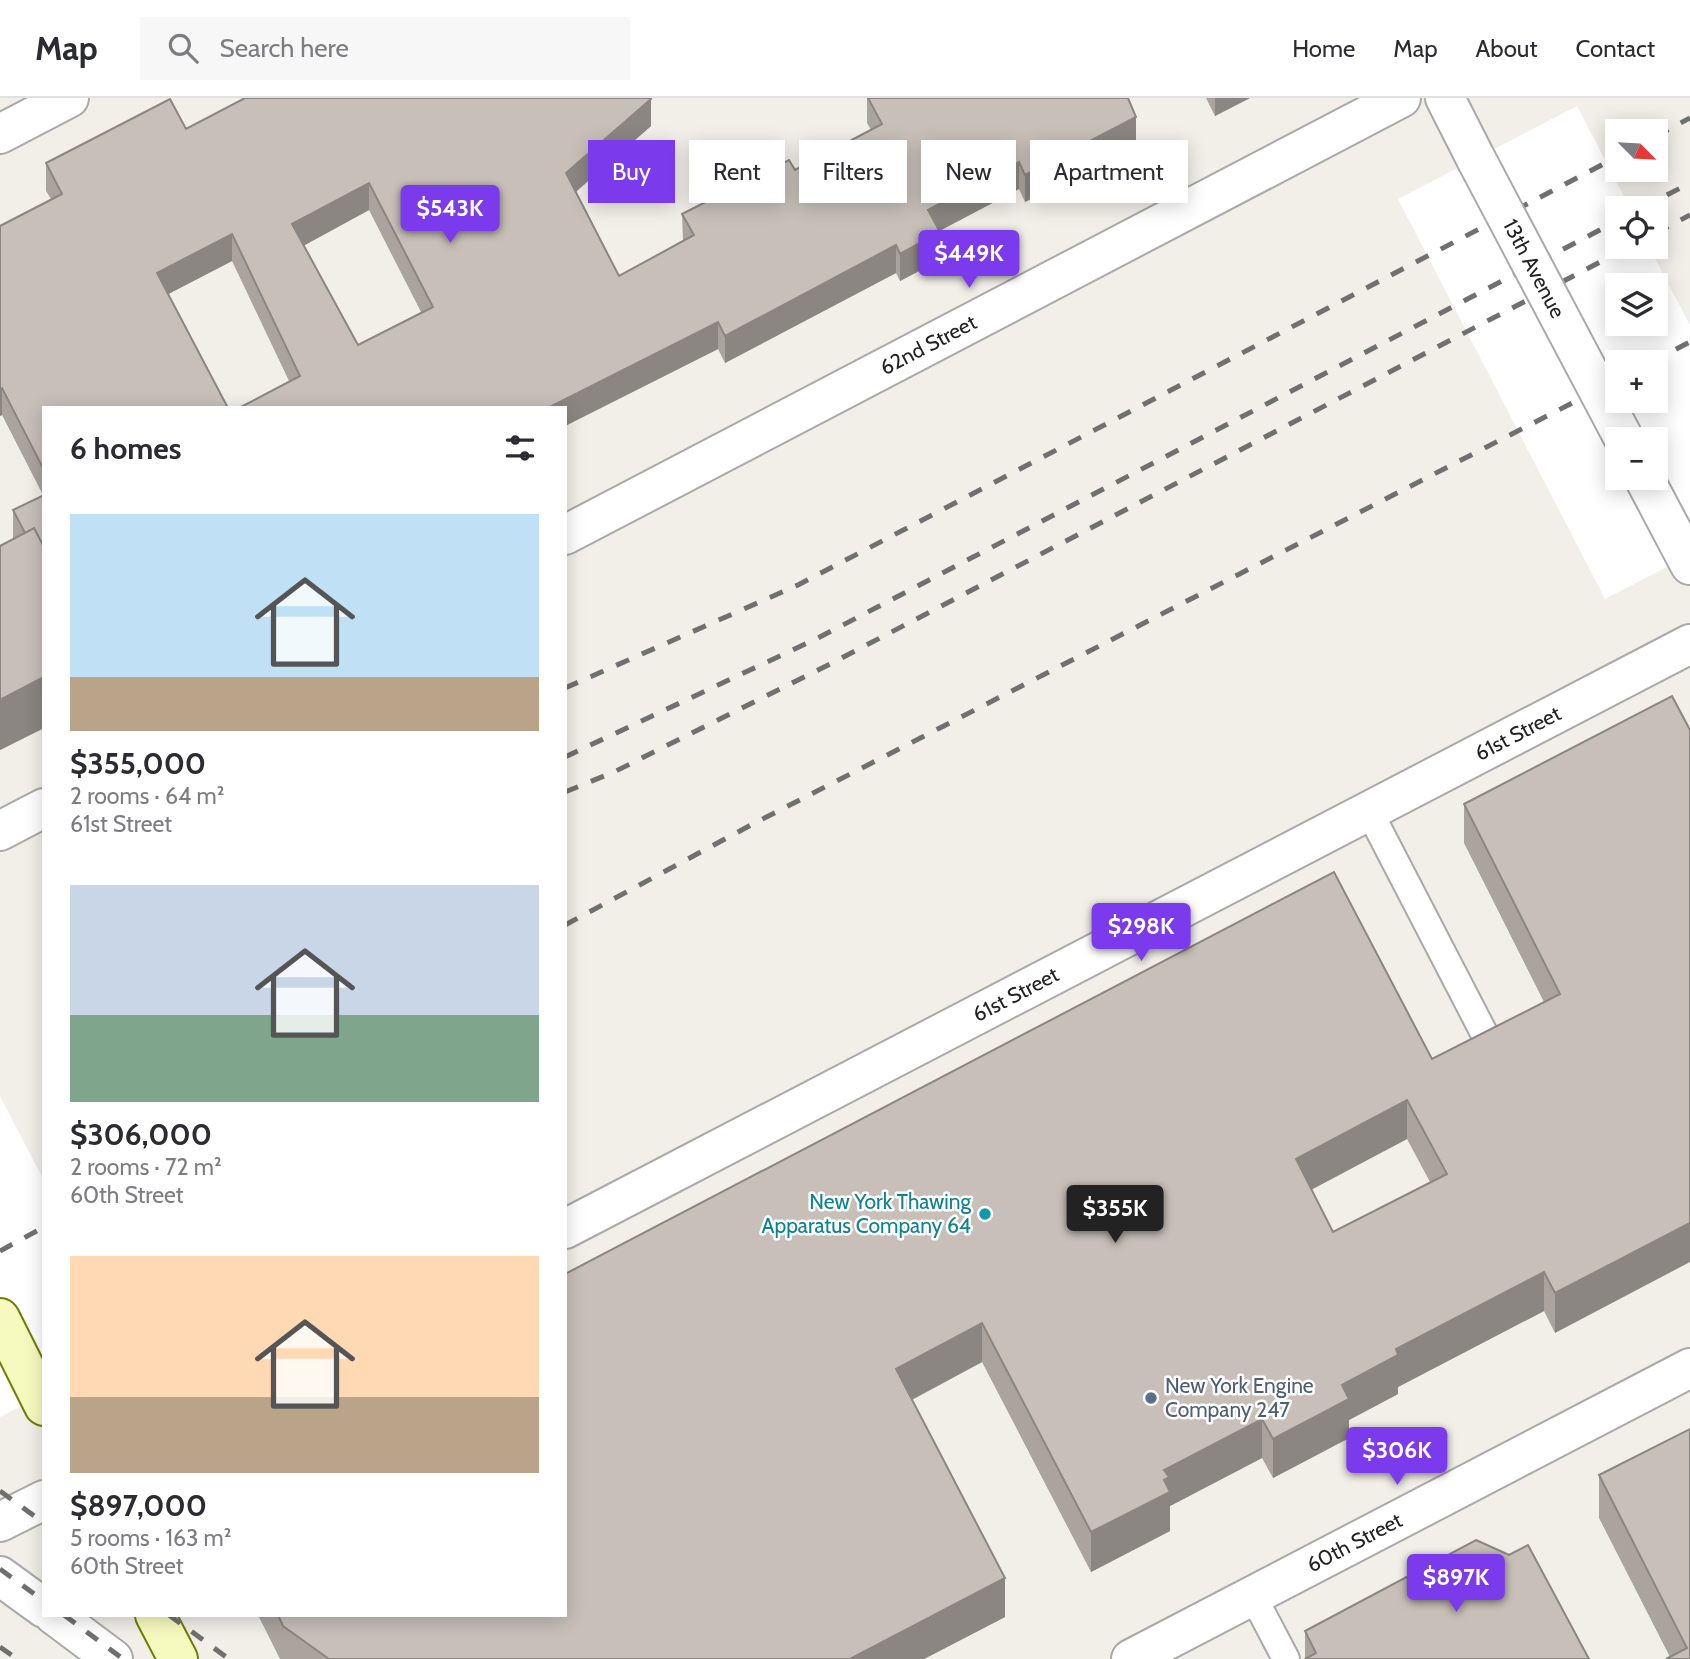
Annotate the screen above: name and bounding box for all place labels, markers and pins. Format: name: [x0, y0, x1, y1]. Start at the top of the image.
pin: $543K: [401, 186, 499, 245]
pin: $449K: [920, 230, 1018, 290]
pin: $298K: [1092, 904, 1190, 963]
pin: $355K: [1066, 1186, 1164, 1245]
place label: New York Thawing Apparatus Company 64: [762, 1189, 972, 1238]
marker: New York Thawing Apparatus Company 64: [977, 1206, 993, 1222]
place label: New York Engine Company 247: [1165, 1373, 1314, 1422]
marker: New York Engine Company 247: [1143, 1390, 1159, 1406]
pin: $306K: [1348, 1428, 1446, 1487]
pin: $897K: [1407, 1554, 1505, 1614]

